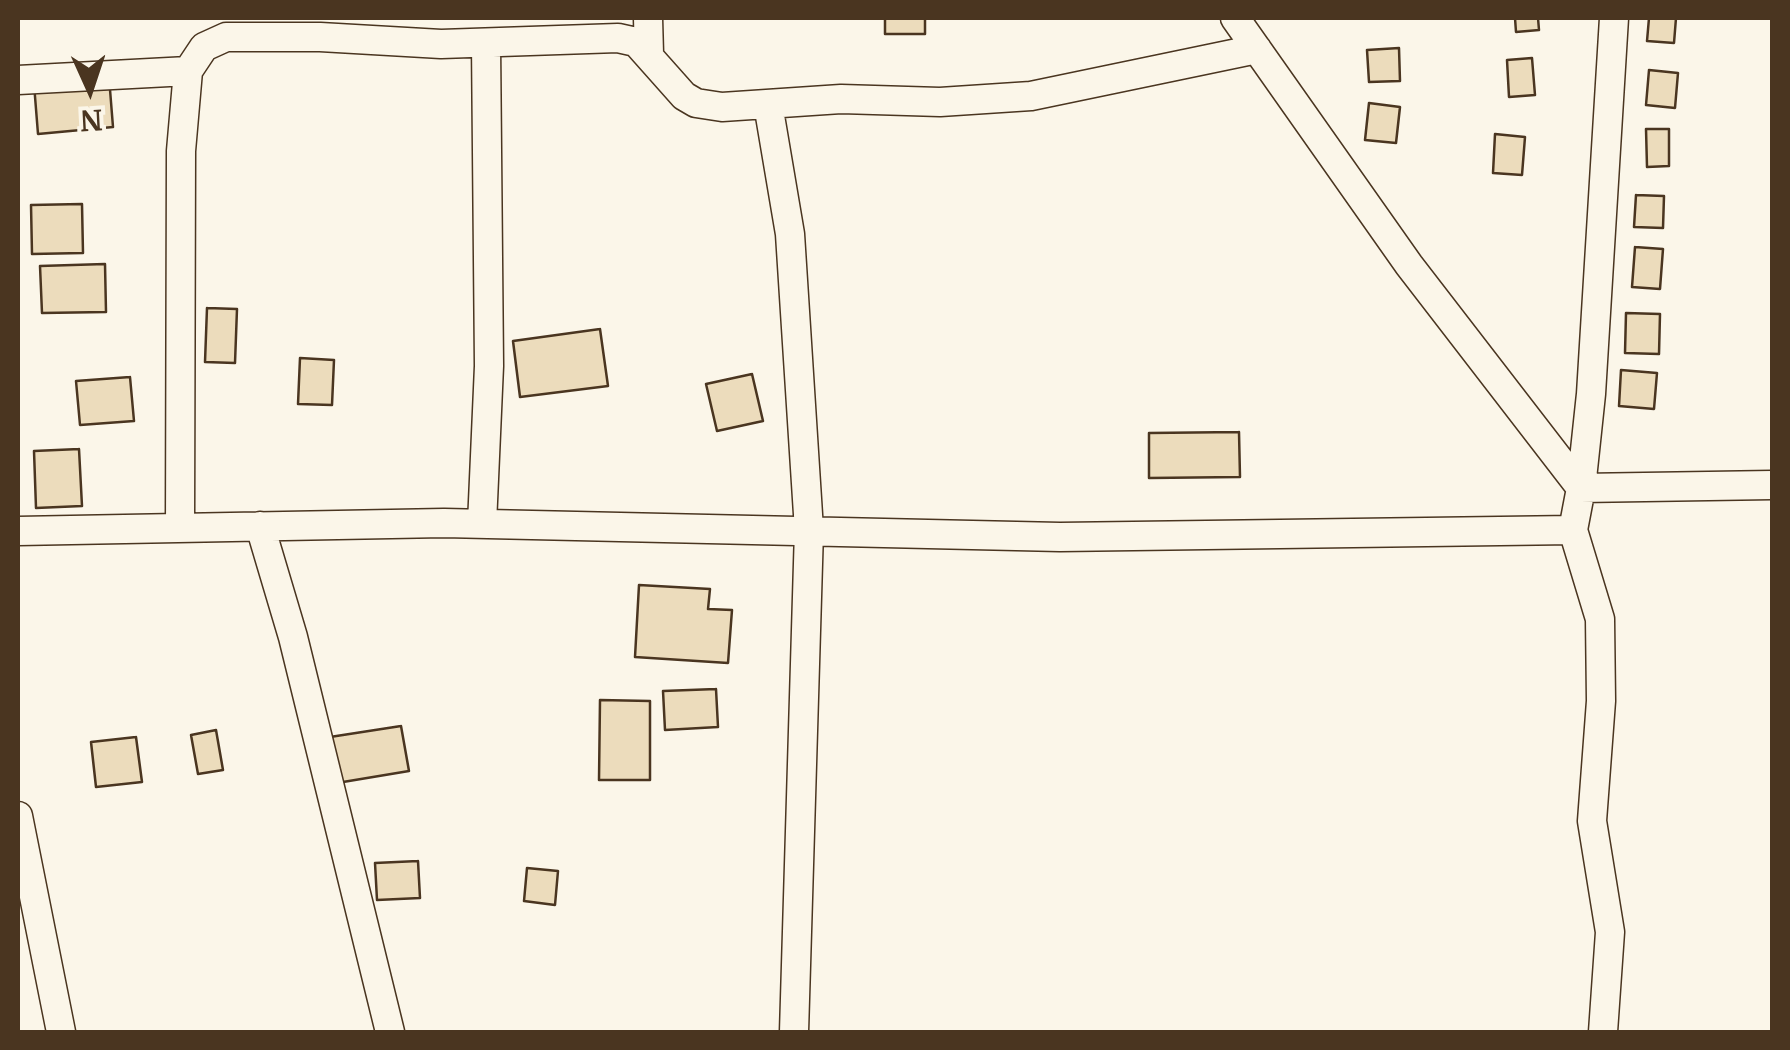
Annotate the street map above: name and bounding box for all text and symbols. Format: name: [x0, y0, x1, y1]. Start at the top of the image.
north arrow: [40, 40, 140, 140]
text: N: [80, 101, 104, 139]

